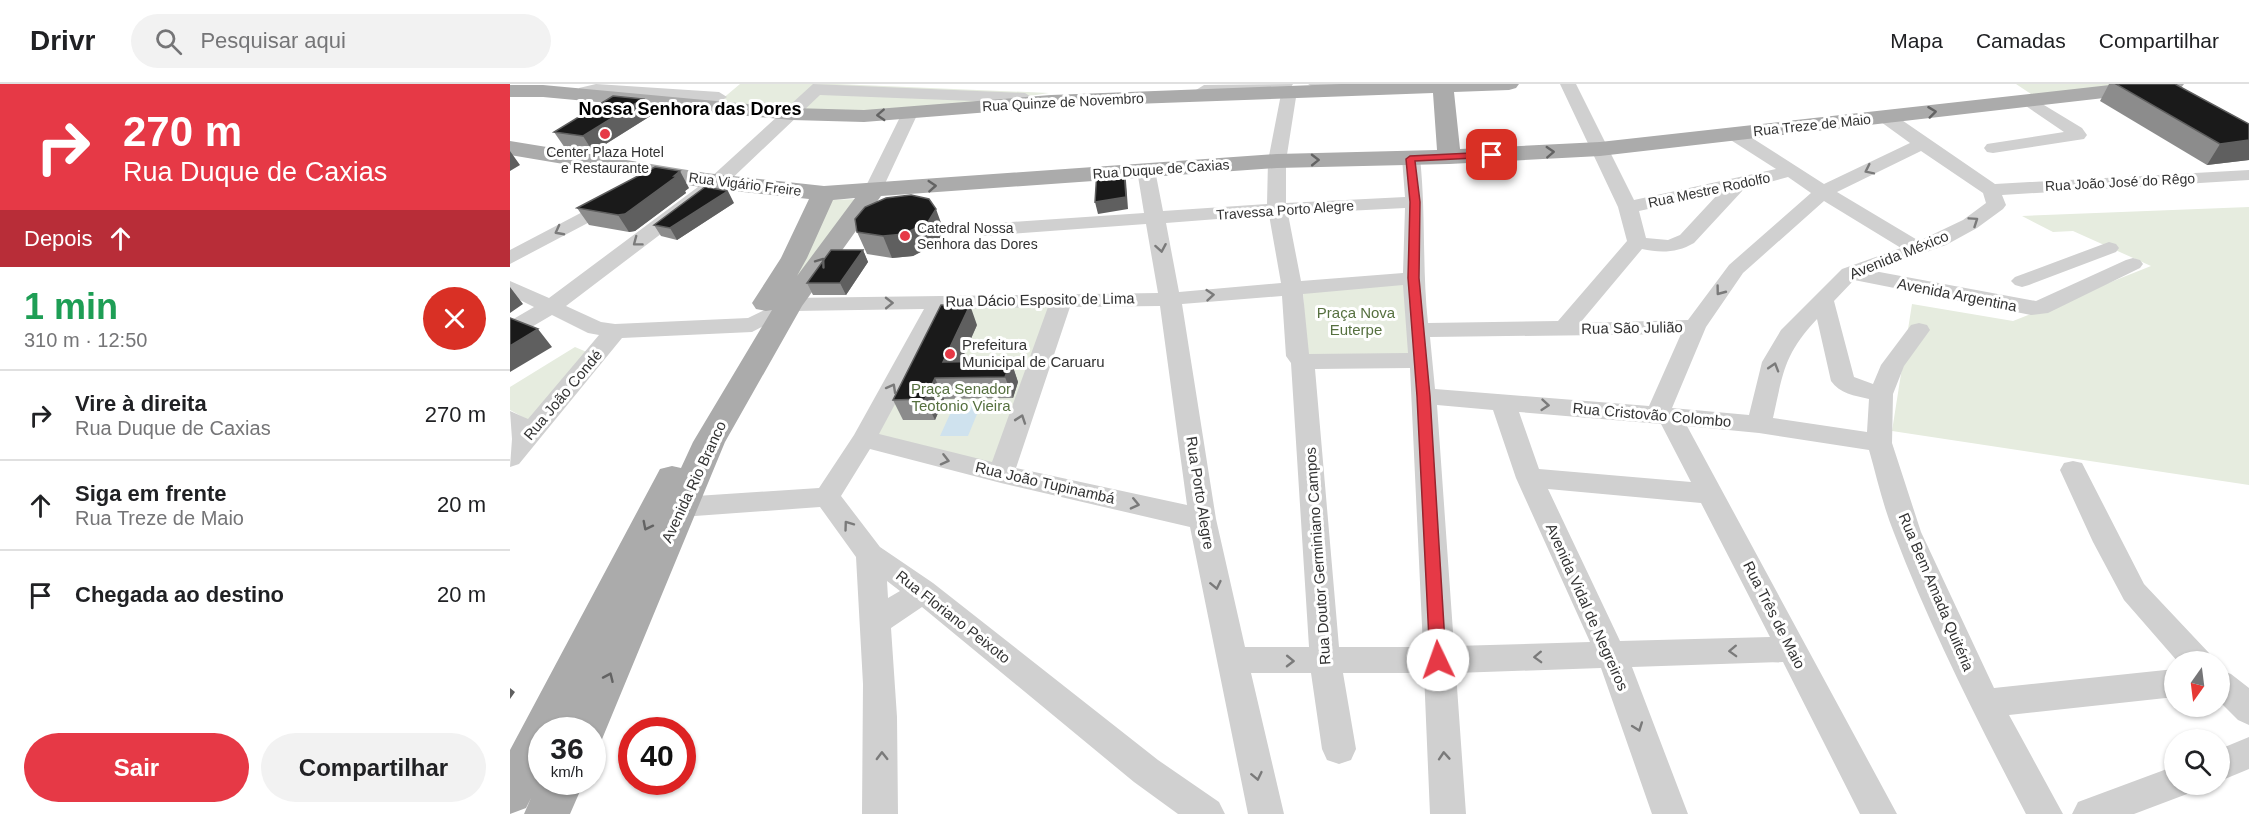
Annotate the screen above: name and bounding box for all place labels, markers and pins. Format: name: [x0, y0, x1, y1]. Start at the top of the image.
marker: Center Plaza Hotel e Restaurante: [598, 127, 612, 141]
pin: [1466, 129, 1517, 180]
place label: Center Plaza Hotel e Restaurante: [546, 144, 664, 176]
place label: Catedral Nossa Senhora das Dores: [917, 220, 1038, 252]
marker: Catedral Nossa Senhora das Dores: [898, 229, 912, 243]
place label: Prefeitura Municipal de Caruaru: [962, 336, 1105, 370]
marker: Prefeitura Municipal de Caruaru: [943, 347, 957, 361]

